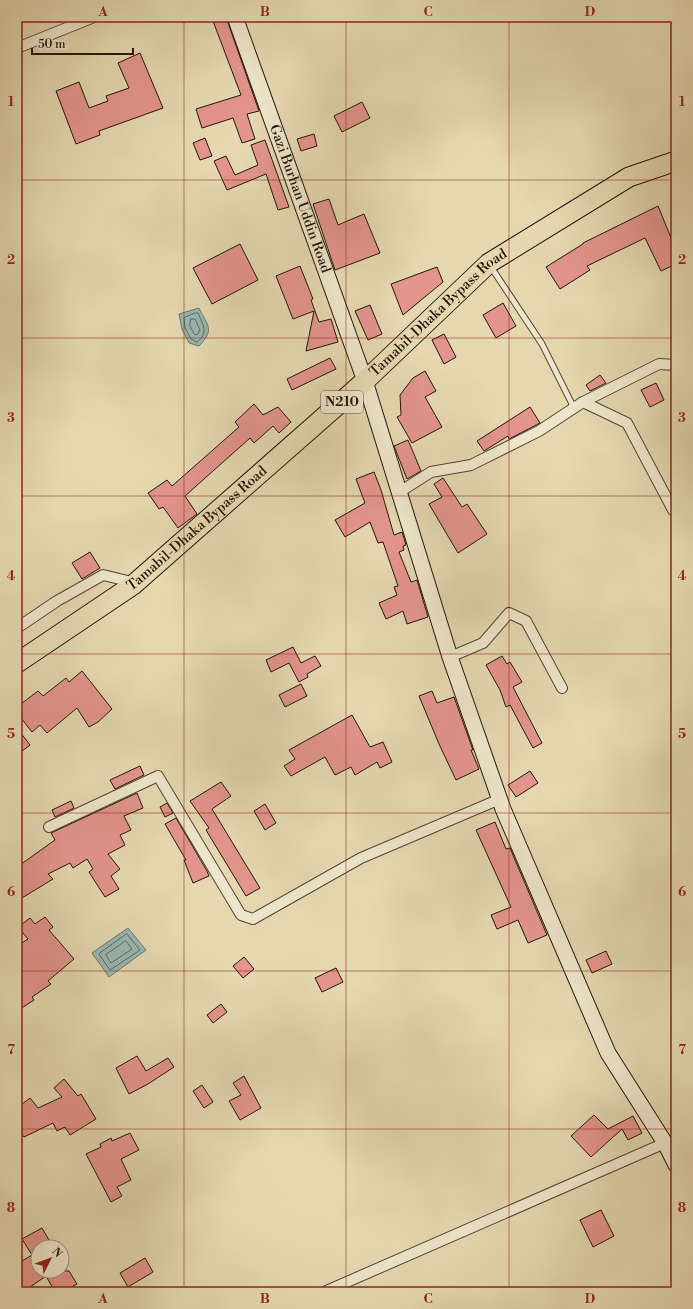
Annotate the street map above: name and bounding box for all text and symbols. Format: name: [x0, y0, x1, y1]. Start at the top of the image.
text: A: [97, 4, 108, 20]
text: B: [260, 4, 270, 20]
text: C: [423, 4, 433, 20]
text: D: [585, 4, 595, 20]
scale bar: [32, 30, 133, 56]
text: 50 m: [38, 37, 66, 52]
text: 1: [8, 94, 15, 110]
text: 1: [679, 94, 686, 110]
street label: Gazi Burhan Uddin Road: [265, 122, 335, 275]
street label: Tamabil-Dhaka Bypass Road: [366, 245, 510, 381]
text: 2: [7, 252, 15, 268]
text: 2: [678, 252, 686, 268]
road number: N210: [321, 391, 363, 413]
text: 3: [7, 410, 15, 426]
text: 3: [678, 410, 686, 426]
street label: Tamabil-Dhaka Bypass Road: [124, 462, 271, 595]
text: 4: [7, 568, 16, 584]
text: 4: [678, 568, 687, 584]
text: 5: [7, 726, 15, 742]
text: 5: [678, 726, 686, 742]
text: 6: [7, 884, 15, 900]
text: 6: [678, 884, 686, 900]
text: 7: [7, 1042, 15, 1058]
text: 7: [678, 1042, 686, 1058]
text: 8: [7, 1200, 15, 1216]
text: 8: [678, 1200, 686, 1216]
north arrow: [30, 1239, 70, 1279]
text: N: [49, 1245, 65, 1261]
text: A: [97, 1291, 108, 1307]
text: B: [260, 1291, 270, 1307]
text: C: [423, 1291, 433, 1307]
text: D: [585, 1291, 595, 1307]

